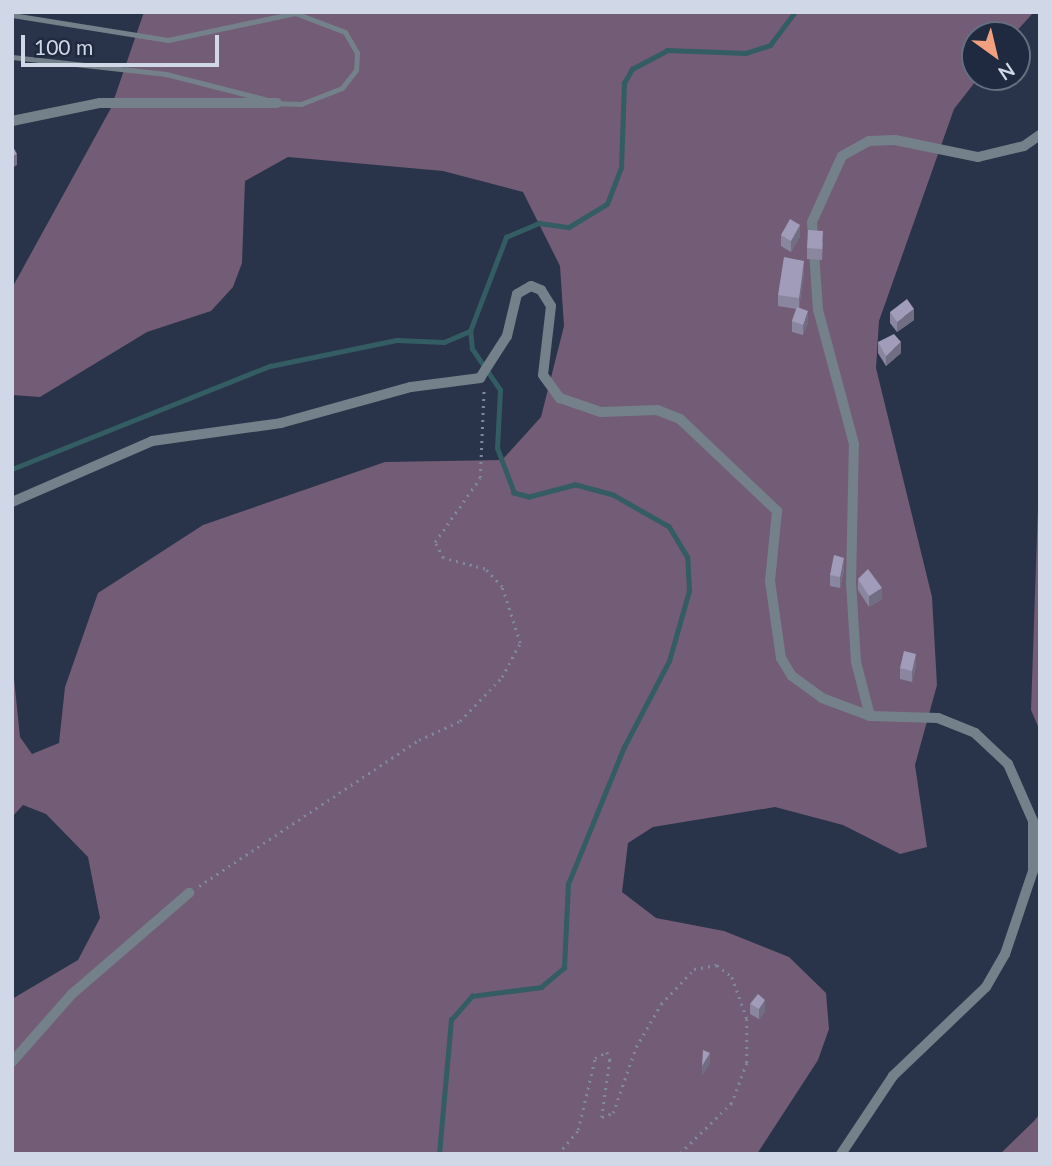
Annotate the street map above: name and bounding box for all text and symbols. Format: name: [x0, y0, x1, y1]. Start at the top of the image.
scale bar: [24, 21, 222, 65]
north arrow: [961, 21, 1031, 91]
text: 100 m: [34, 34, 93, 59]
text: N: [994, 59, 1019, 86]

